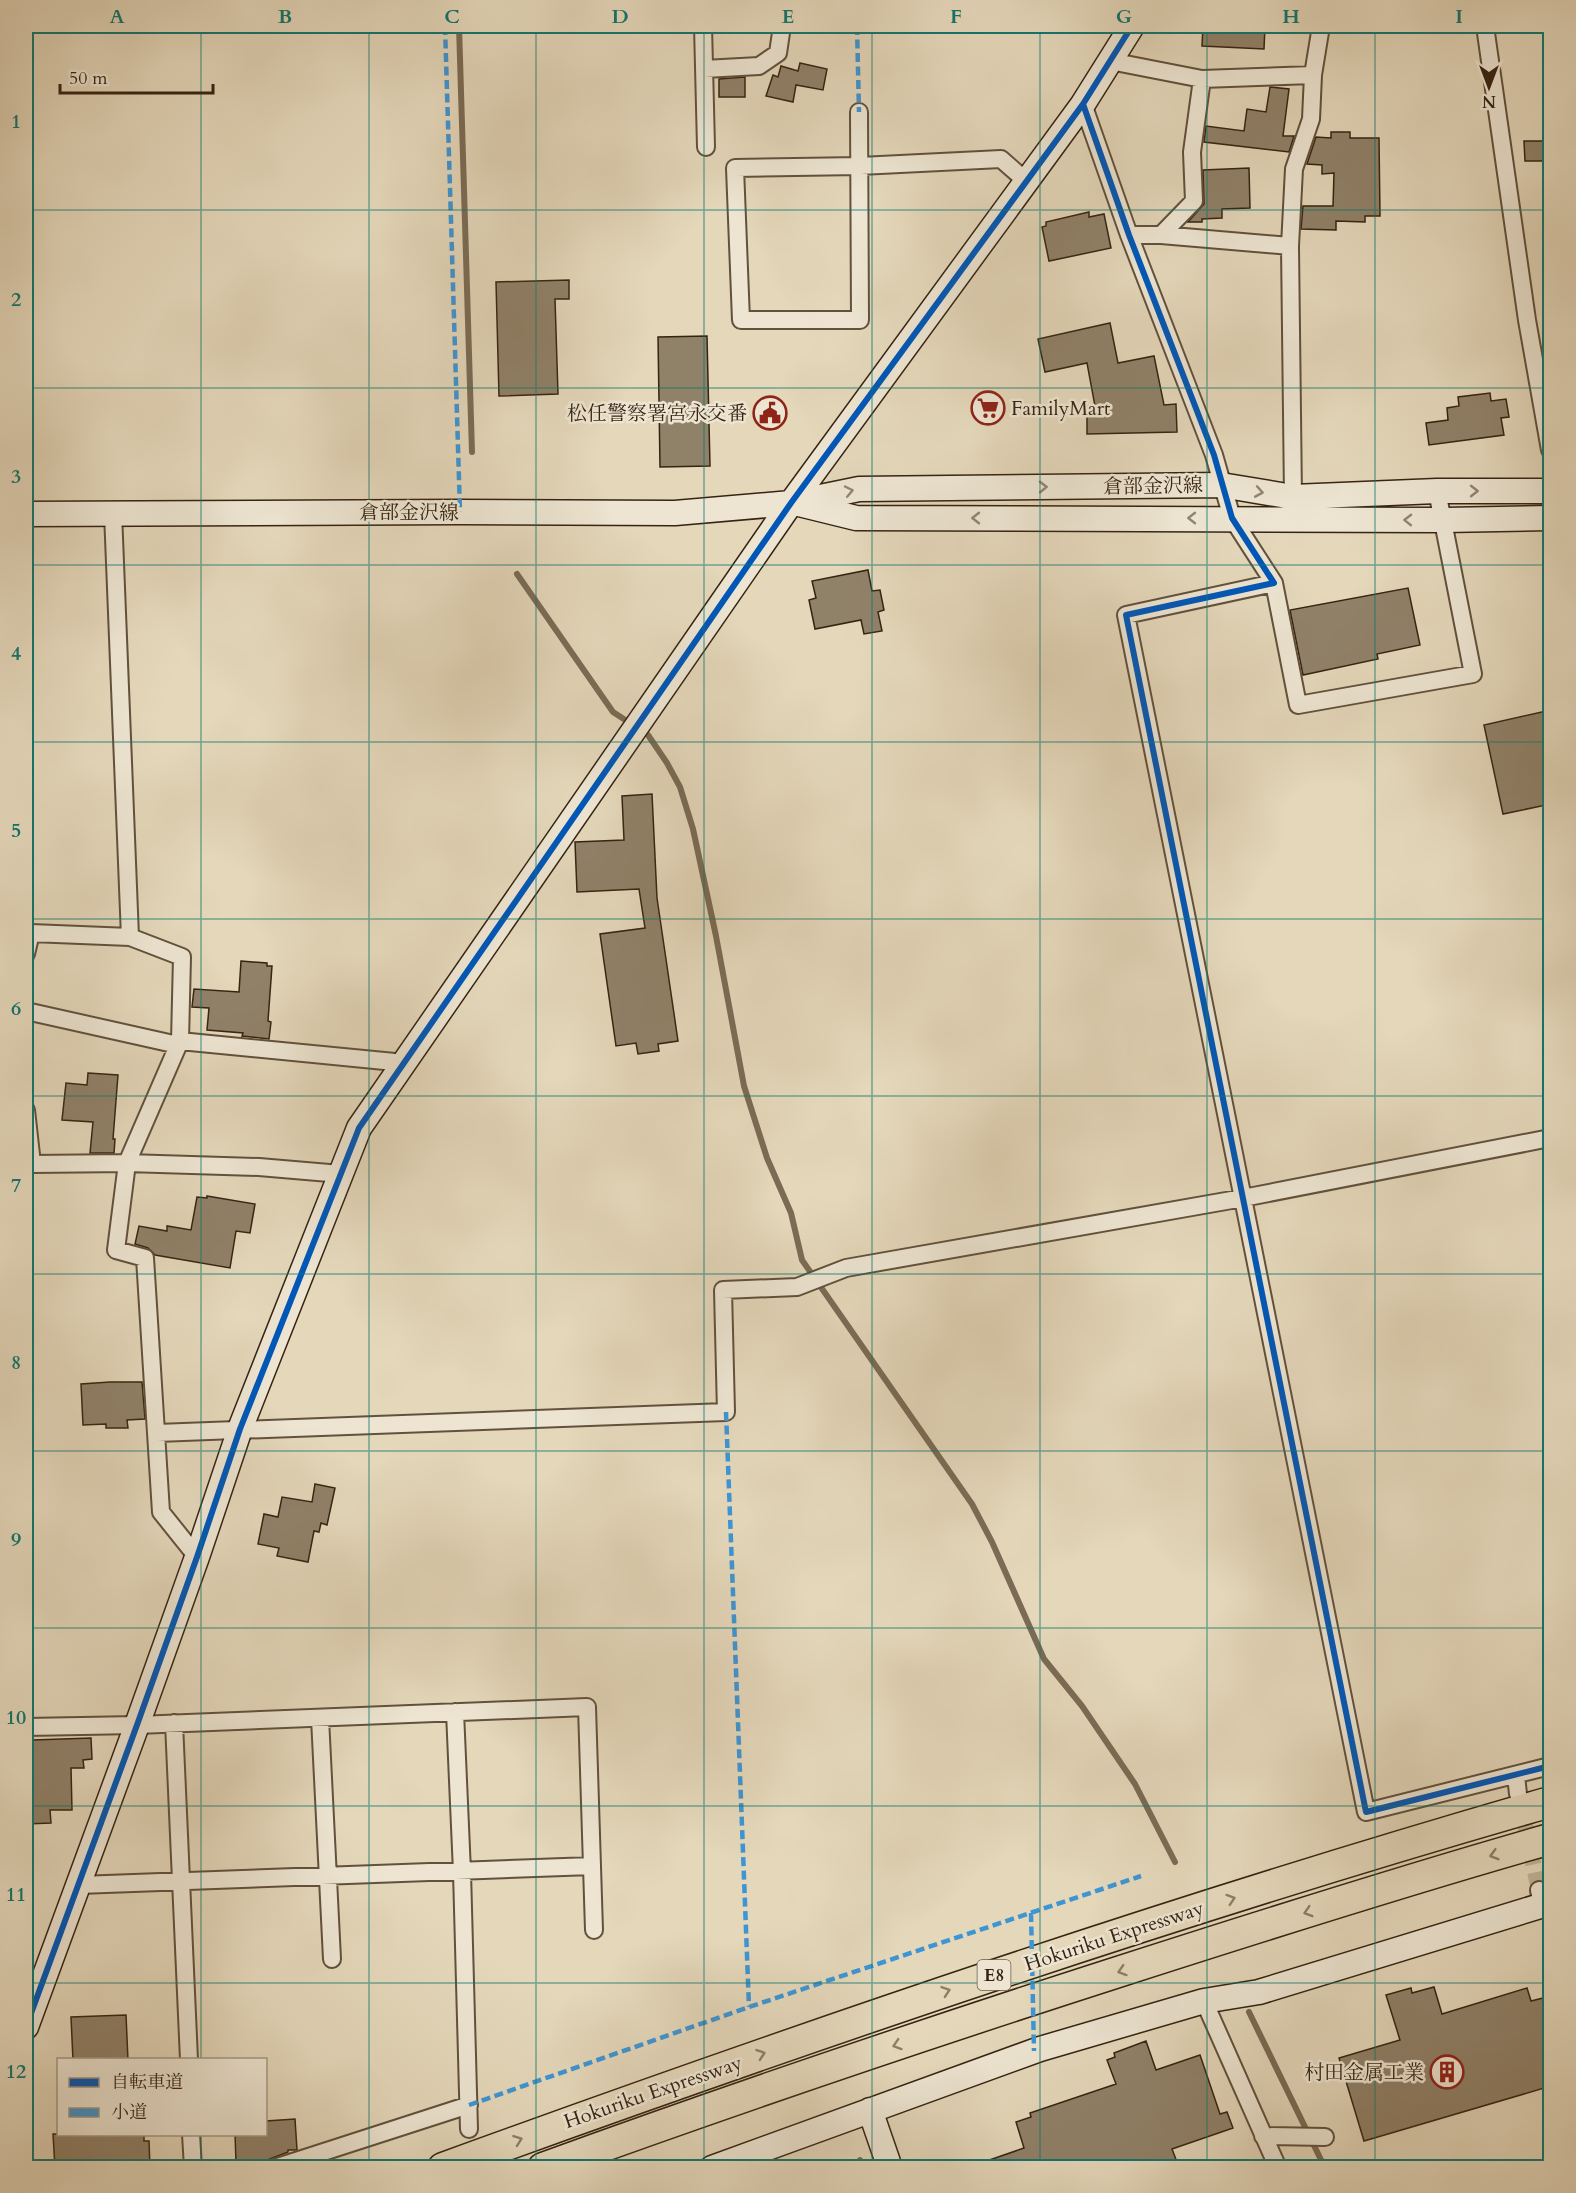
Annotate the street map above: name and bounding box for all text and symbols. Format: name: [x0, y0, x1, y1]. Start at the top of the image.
text: A: [109, 3, 125, 30]
text: B: [278, 3, 292, 30]
text: C: [444, 3, 460, 30]
text: D: [611, 3, 629, 30]
text: E: [782, 3, 794, 30]
text: F: [950, 3, 962, 30]
text: G: [1116, 3, 1132, 30]
text: H: [1282, 3, 1300, 30]
text: I: [1455, 3, 1463, 30]
scale bar: [60, 57, 213, 95]
north arrow: [1459, 57, 1519, 117]
text: 50 m: [69, 66, 108, 91]
text: N: [1482, 90, 1496, 112]
text: 1: [11, 108, 21, 135]
text: 2: [11, 286, 21, 313]
supermarket icon: FamilyMart: [970, 390, 1006, 426]
public building icon: 松任警察署宮永交番: [752, 395, 788, 431]
place label: FamilyMart: [1011, 395, 1111, 422]
place label: 松任警察署宮永交番: [567, 400, 747, 427]
text: 3: [11, 463, 21, 490]
street label: 倉部金沢線: [1103, 472, 1203, 500]
one-way arrow: [1039, 481, 1048, 493]
one-way arrow: [843, 485, 853, 498]
one-way arrow: [1254, 485, 1263, 497]
one-way arrow: [1470, 485, 1479, 497]
street label: 倉部金沢線: [359, 499, 459, 526]
one-way arrow: [972, 512, 981, 524]
one-way arrow: [1188, 512, 1197, 524]
one-way arrow: [1404, 513, 1413, 526]
text: 4: [11, 640, 21, 667]
text: 5: [11, 817, 21, 844]
text: 6: [11, 995, 21, 1022]
text: 7: [11, 1172, 21, 1199]
text: 8: [11, 1349, 21, 1376]
text: 9: [11, 1526, 21, 1553]
text: 10: [6, 1704, 26, 1731]
one-way arrow: [1489, 1848, 1500, 1860]
text: 11: [6, 1881, 26, 1908]
one-way arrow: [1225, 1893, 1236, 1906]
street label: Hokuriku Expressway: [1021, 1894, 1208, 1978]
one-way arrow: [1303, 1905, 1313, 1917]
road number: E8: [978, 1960, 1010, 1990]
one-way arrow: [1117, 1964, 1128, 1976]
one-way arrow: [940, 1986, 951, 1999]
one-way arrow: [892, 2038, 903, 2050]
street label: Hokuriku Expressway: [560, 2049, 746, 2135]
one-way arrow: [755, 2049, 766, 2062]
building icon: 村田金属工業: [1429, 2054, 1465, 2090]
text: 12: [6, 2058, 26, 2085]
legend: [57, 2058, 267, 2136]
place label: 村田金属工業: [1304, 2059, 1424, 2086]
text: 自転車道: [111, 2070, 183, 2095]
text: 小道: [111, 2100, 147, 2125]
one-way arrow: [512, 2135, 523, 2148]

